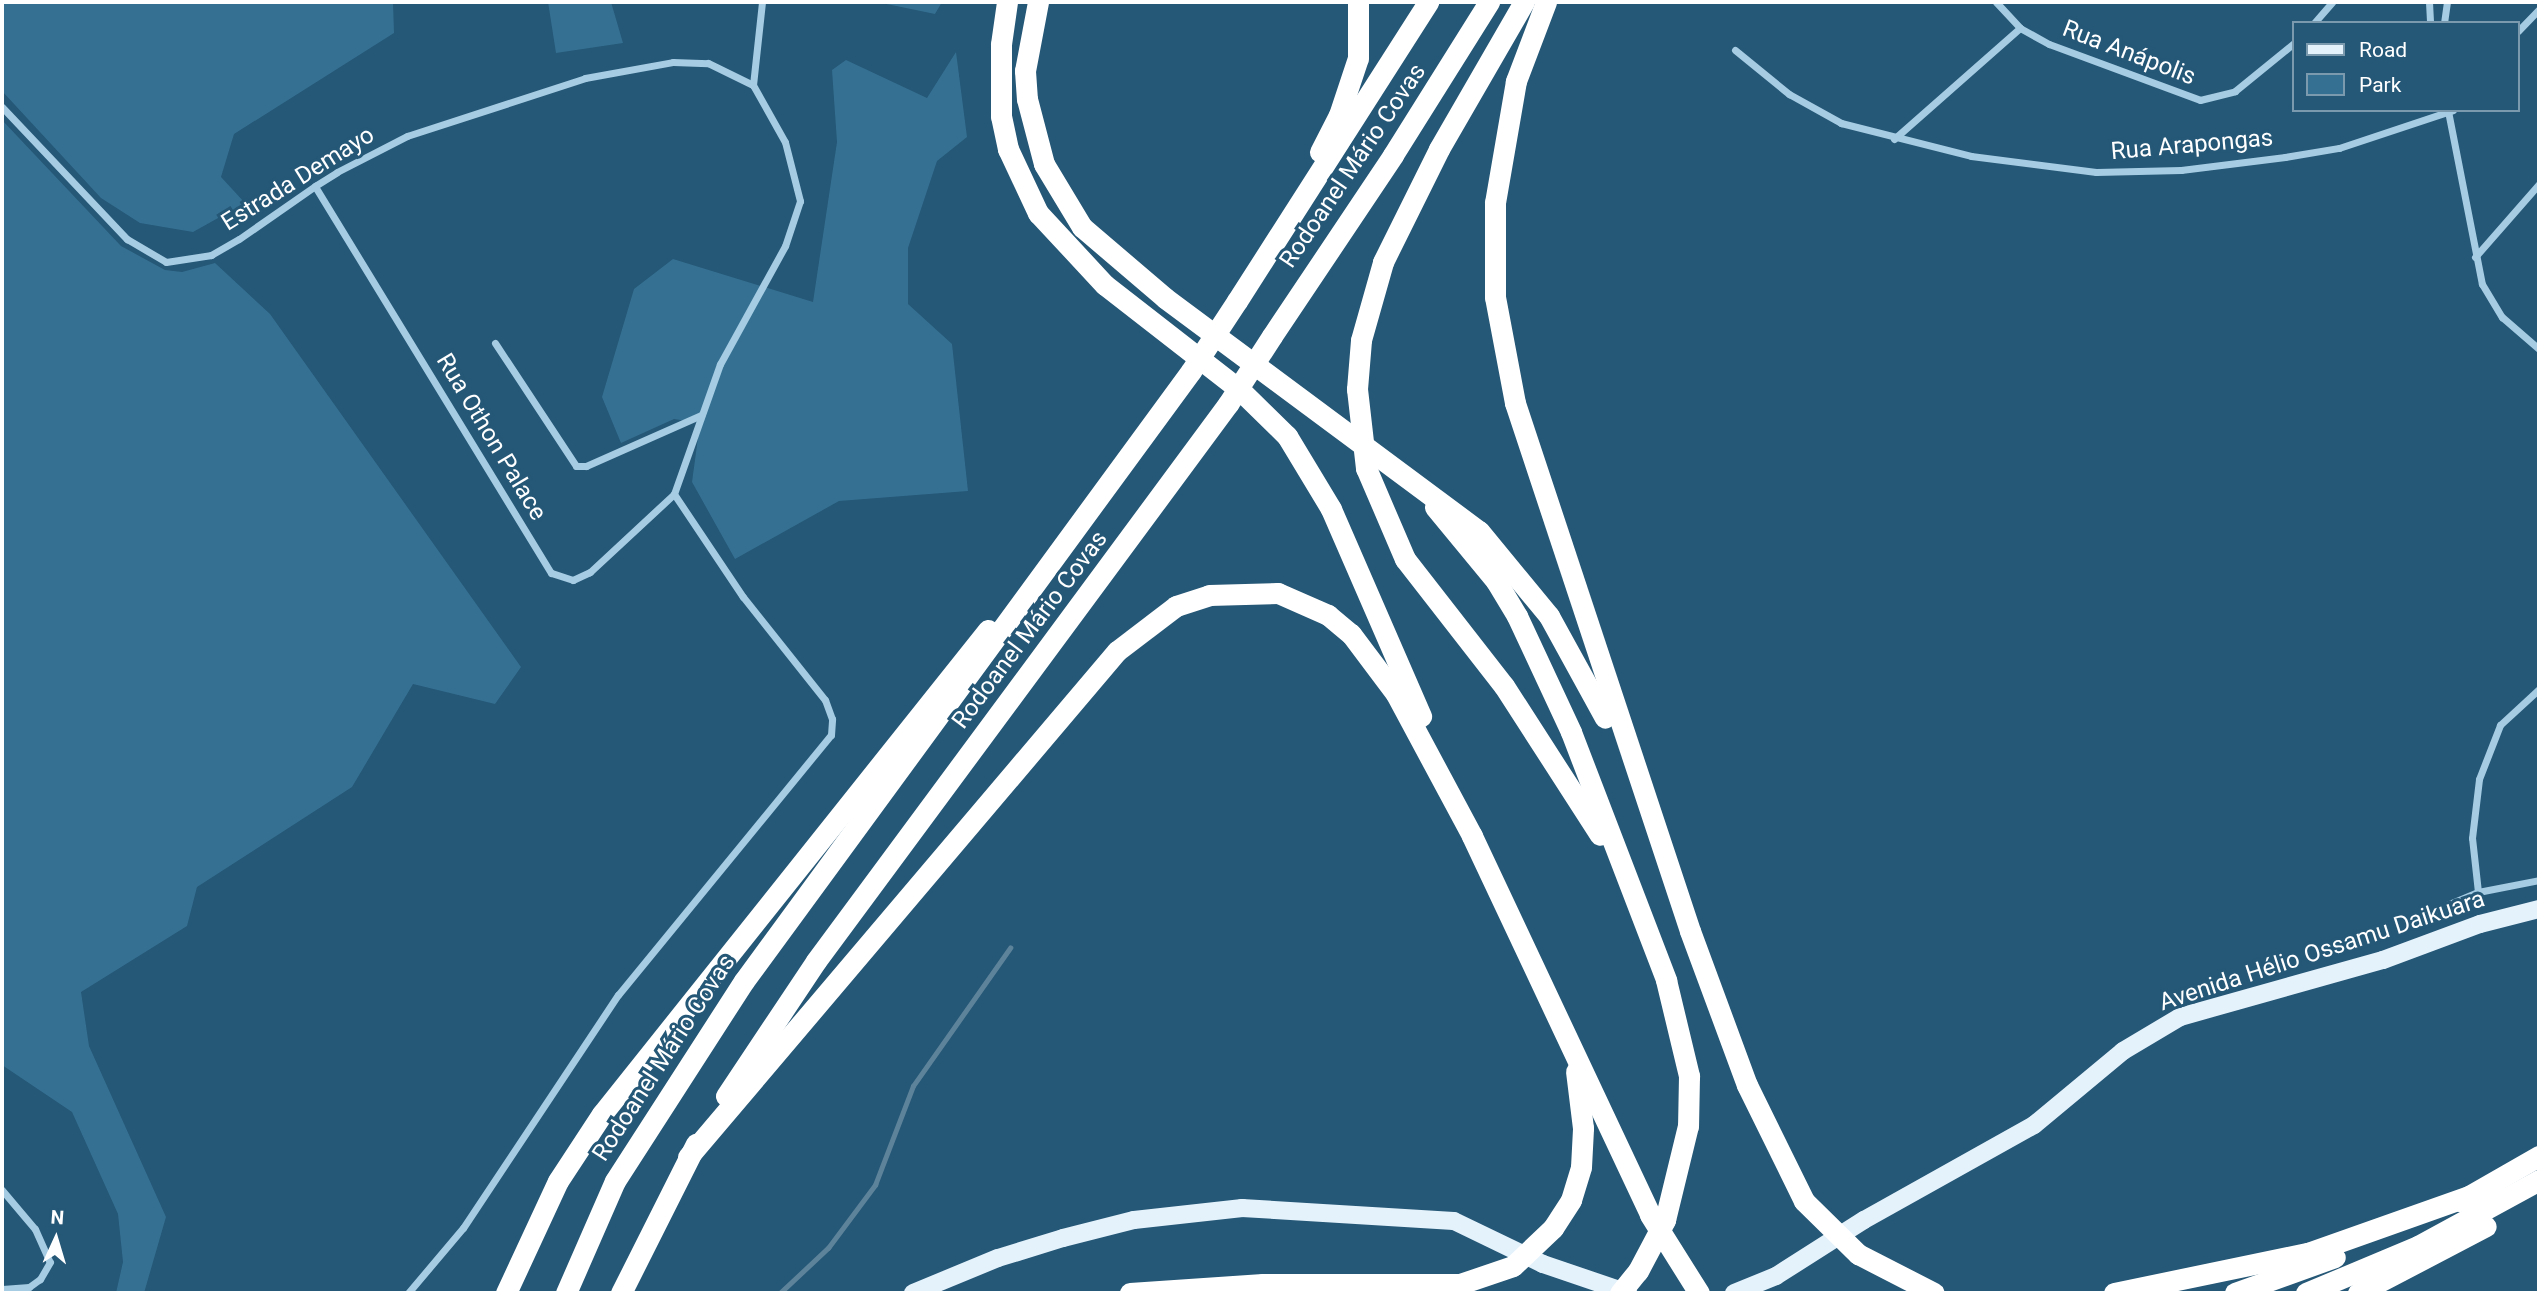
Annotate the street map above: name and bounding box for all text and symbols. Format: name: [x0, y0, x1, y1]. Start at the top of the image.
street label: Rua Anápolis: [2058, 14, 2200, 92]
legend: [2292, 21, 2520, 112]
text: Road: [2359, 38, 2407, 62]
street label: Rodoanel Mário Covas: [1274, 58, 1432, 274]
text: Park: [2359, 73, 2401, 97]
street label: Estrada Demayo: [216, 121, 380, 237]
street label: Rua Arapongas: [2110, 124, 2274, 166]
street label: Rua Othon Palace: [430, 348, 552, 526]
street label: Rodoanel Mário Covas: [946, 525, 1114, 735]
street label: Avenida Hélio Ossamu Daikuara: [2156, 885, 2488, 1017]
street label: Rodoanel Mário Covas: [587, 949, 741, 1167]
north arrow: [21, 1204, 91, 1274]
text: N: [50, 1206, 65, 1229]

